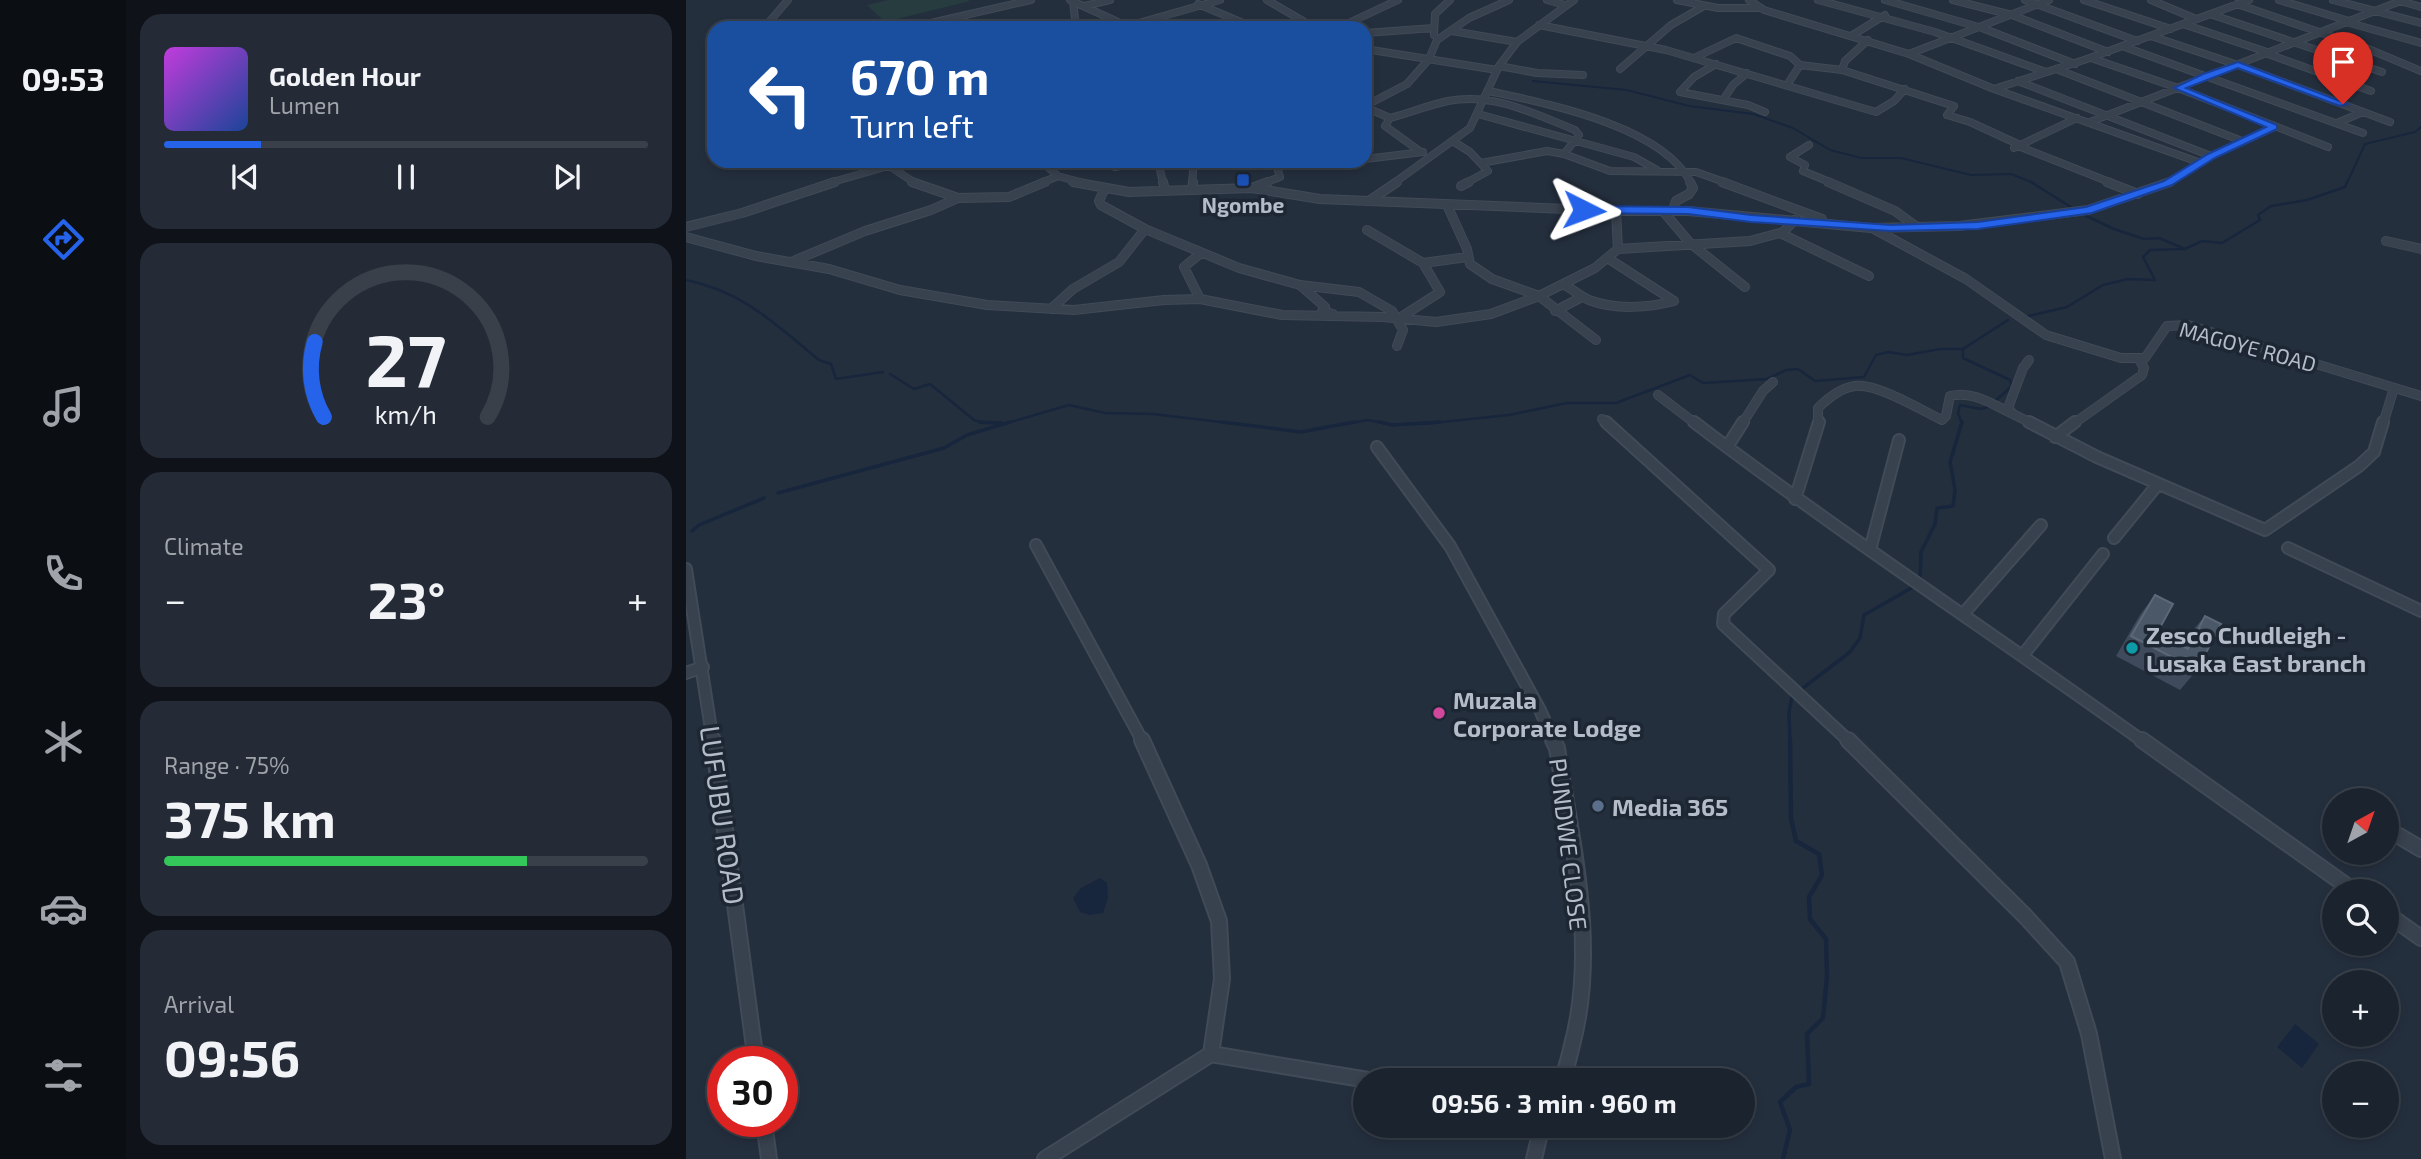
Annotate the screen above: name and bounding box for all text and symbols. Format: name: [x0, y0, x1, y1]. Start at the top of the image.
pin: [2313, 32, 2373, 104]
icon: arrive: [2324, 43, 2362, 81]
text: 670 m: [850, 46, 989, 105]
icon: left: [735, 49, 826, 140]
text: 09:53: [21, 59, 105, 97]
text: Golden Hour: [269, 60, 421, 91]
text: Lumen: [269, 91, 340, 119]
text: Turn left: [850, 106, 974, 144]
icon: previous: [226, 158, 264, 196]
icon: pause: [387, 158, 425, 196]
icon: next: [548, 158, 586, 196]
marker: Ngombe: [1235, 172, 1251, 188]
position arrow: [1547, 173, 1621, 247]
place label: Ngombe: [1202, 192, 1284, 217]
icon: directions: [39, 215, 88, 264]
text: 27: [366, 314, 446, 402]
street label: MAGOYE ROAD: [2177, 316, 2319, 376]
icon: music: [39, 382, 88, 431]
text: km/h: [375, 398, 437, 428]
text: Climate: [164, 532, 244, 560]
icon: phone: [39, 549, 88, 598]
text: 23°: [368, 567, 445, 629]
text: −: [164, 576, 186, 622]
text: +: [627, 576, 648, 622]
place label: Zesco Chudleigh - Lusaka East branch: [2146, 620, 2366, 677]
marker: Zesco Chudleigh - Lusaka East branch: [2124, 640, 2140, 656]
place label: Muzala Corporate Lodge: [1453, 685, 1641, 742]
marker: Muzala Corporate Lodge: [1431, 705, 1447, 721]
icon: climate: [39, 717, 88, 766]
street label: LUFUBU ROAD: [694, 723, 752, 907]
text: Range · 75%: [164, 751, 290, 779]
street label: PUNDWE CLOSE: [1544, 756, 1594, 932]
text: 375 km: [164, 786, 336, 848]
north arrow: [2322, 788, 2399, 864]
map controls: [2322, 788, 2399, 1138]
place label: Media 365: [1612, 792, 1728, 821]
marker: Media 365: [1590, 798, 1606, 814]
button: search: [2322, 879, 2399, 956]
icon: car: [39, 884, 88, 933]
button: +: [2322, 970, 2399, 1047]
text: Arrival: [164, 990, 234, 1018]
text: 09:56: [164, 1025, 300, 1087]
speed limit sign: 30: [707, 1046, 798, 1137]
icon: filters: [39, 1051, 88, 1100]
button: −: [2322, 1061, 2399, 1138]
text: 09:56 · 3 min · 960 m: [1431, 1087, 1677, 1118]

